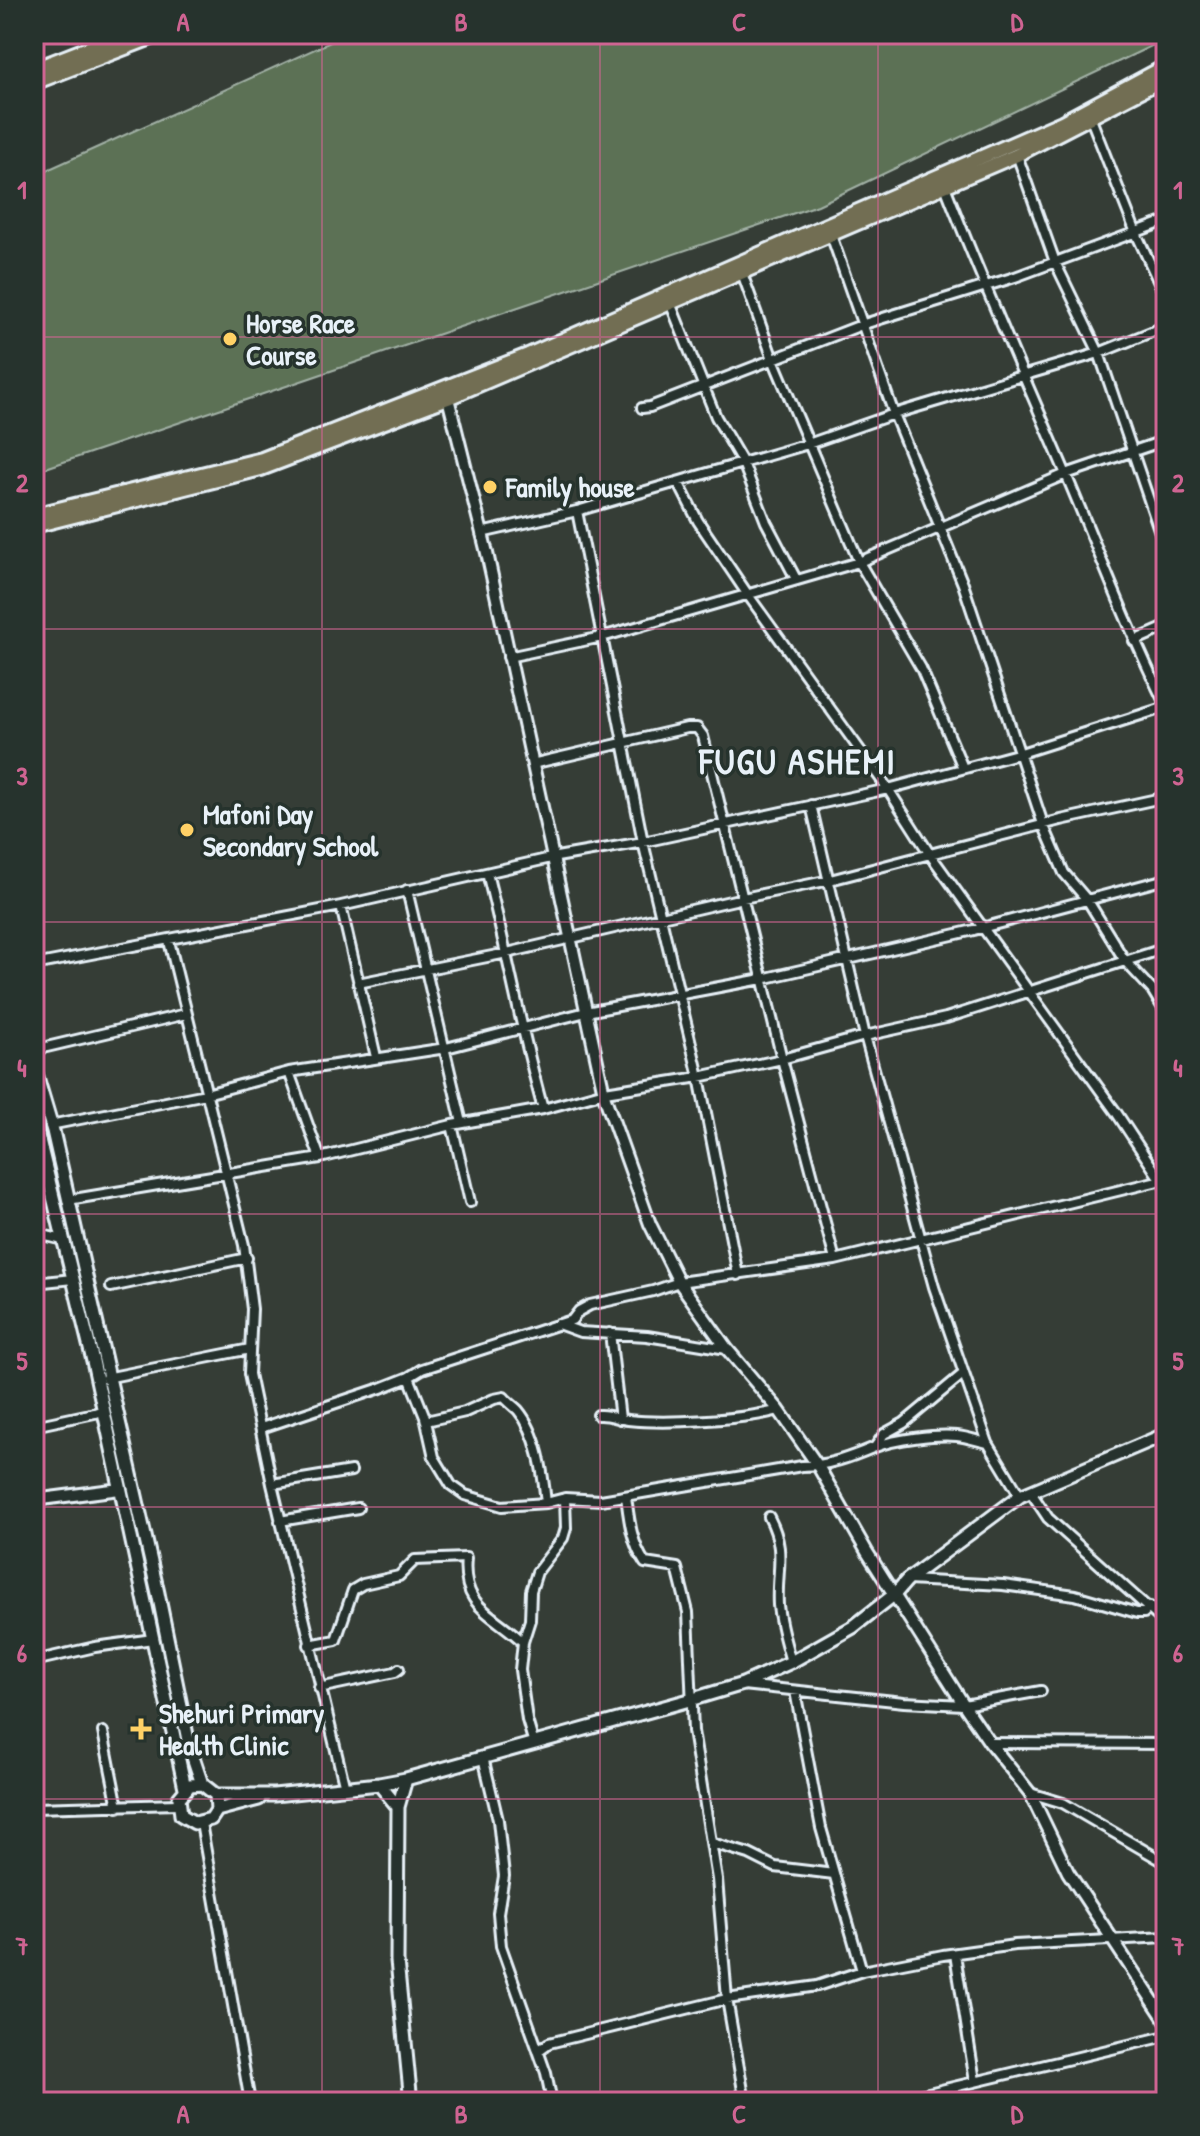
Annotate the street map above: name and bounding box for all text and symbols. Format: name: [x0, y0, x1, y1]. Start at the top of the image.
text: A: [177, 4, 190, 39]
text: B: [454, 4, 468, 39]
text: C: [732, 4, 746, 39]
text: D: [1011, 4, 1024, 39]
text: 1: [17, 172, 27, 207]
text: 1: [1173, 172, 1183, 207]
place label: Horse Race Course: [246, 304, 356, 374]
marker: Horse Race Course: [221, 330, 239, 348]
text: 2: [16, 465, 29, 500]
text: 2: [1172, 465, 1185, 500]
place label: Family house: [505, 468, 636, 507]
marker: Family house: [481, 478, 499, 496]
district label: FUGU ASHEMI: [698, 736, 897, 785]
text: 3: [16, 758, 28, 793]
text: 3: [1172, 758, 1184, 793]
place label: Mafoni Day Secondary School: [203, 795, 379, 866]
marker: Mafoni Day Secondary School: [178, 821, 196, 839]
text: 4: [17, 1050, 27, 1085]
text: 4: [1173, 1050, 1183, 1085]
text: 5: [17, 1343, 28, 1378]
text: 5: [1173, 1343, 1184, 1378]
text: 6: [17, 1635, 28, 1670]
text: 6: [1173, 1635, 1184, 1670]
place label: Shehuri Primary Health Clinic: [159, 1694, 325, 1764]
marker: Shehuri Primary Health Clinic: [130, 1718, 152, 1740]
text: 7: [15, 1928, 29, 1963]
text: 7: [1171, 1928, 1185, 1963]
text: A: [177, 2096, 190, 2131]
text: B: [454, 2096, 468, 2131]
text: C: [732, 2096, 746, 2131]
text: D: [1011, 2096, 1024, 2131]

